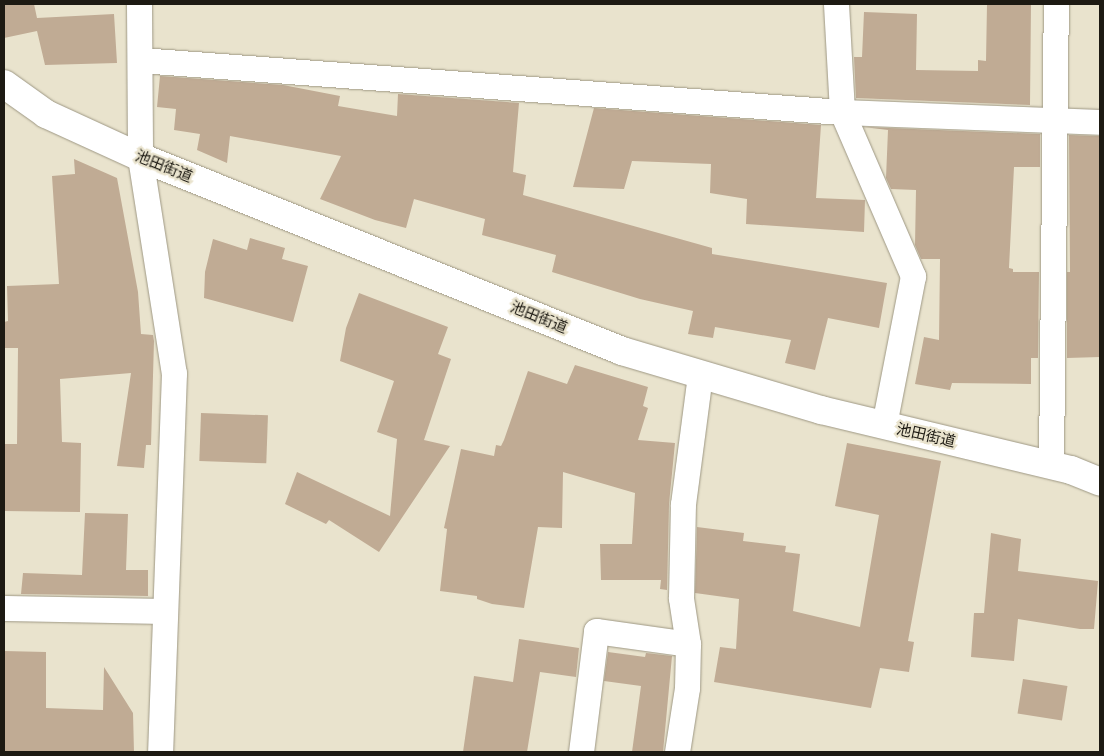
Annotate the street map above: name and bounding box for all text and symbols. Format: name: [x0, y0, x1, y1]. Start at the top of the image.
street label: 池田街道: [133, 146, 195, 186]
street label: 池田街道: [508, 297, 570, 337]
street label: 池田街道: [895, 419, 957, 451]

